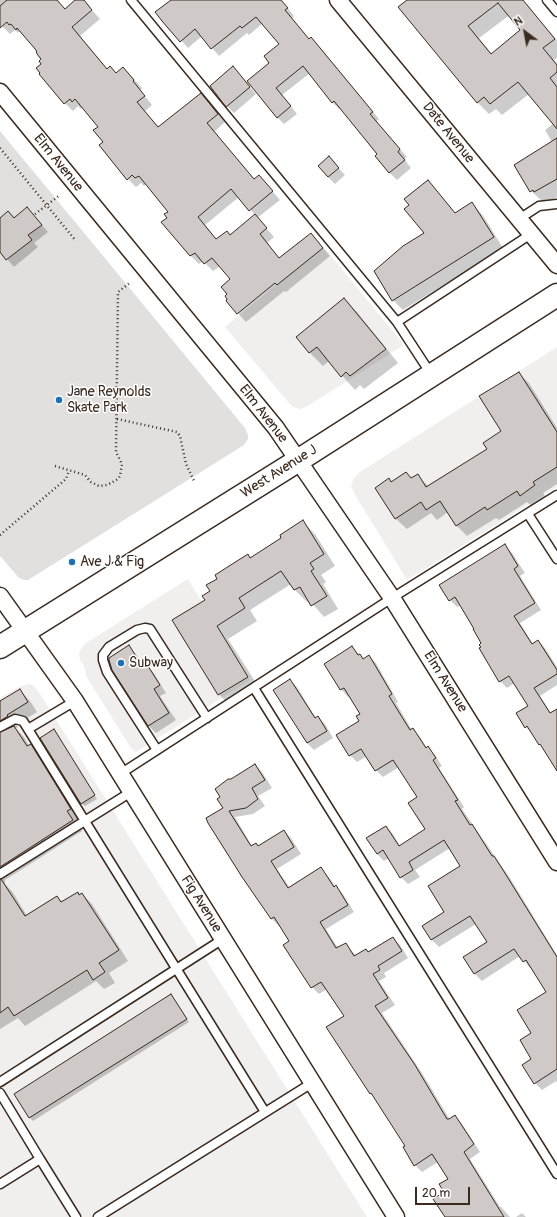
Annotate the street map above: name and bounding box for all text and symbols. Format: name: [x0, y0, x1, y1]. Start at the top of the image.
north arrow: [505, 12, 545, 52]
text: N: [512, 14, 525, 29]
street label: Date Avenue: [418, 99, 478, 167]
street label: Elm Avenue: [30, 131, 86, 195]
street label: Elm Avenue: [235, 382, 291, 446]
place label: Jane Reynolds Skate Park: [67, 384, 151, 416]
marker: Jane Reynolds Skate Park: [54, 395, 64, 405]
street label: West Avenue J: [238, 442, 320, 502]
place label: Ave J & Fig: [80, 554, 144, 570]
marker: Ave J & Fig: [67, 557, 77, 567]
street label: Elm Avenue: [420, 648, 470, 716]
place label: Subway: [129, 655, 173, 671]
marker: Subway: [116, 658, 126, 668]
street label: Fig Avenue: [177, 872, 225, 936]
scale bar: [417, 1179, 472, 1205]
text: 20 m: [422, 1186, 450, 1201]

